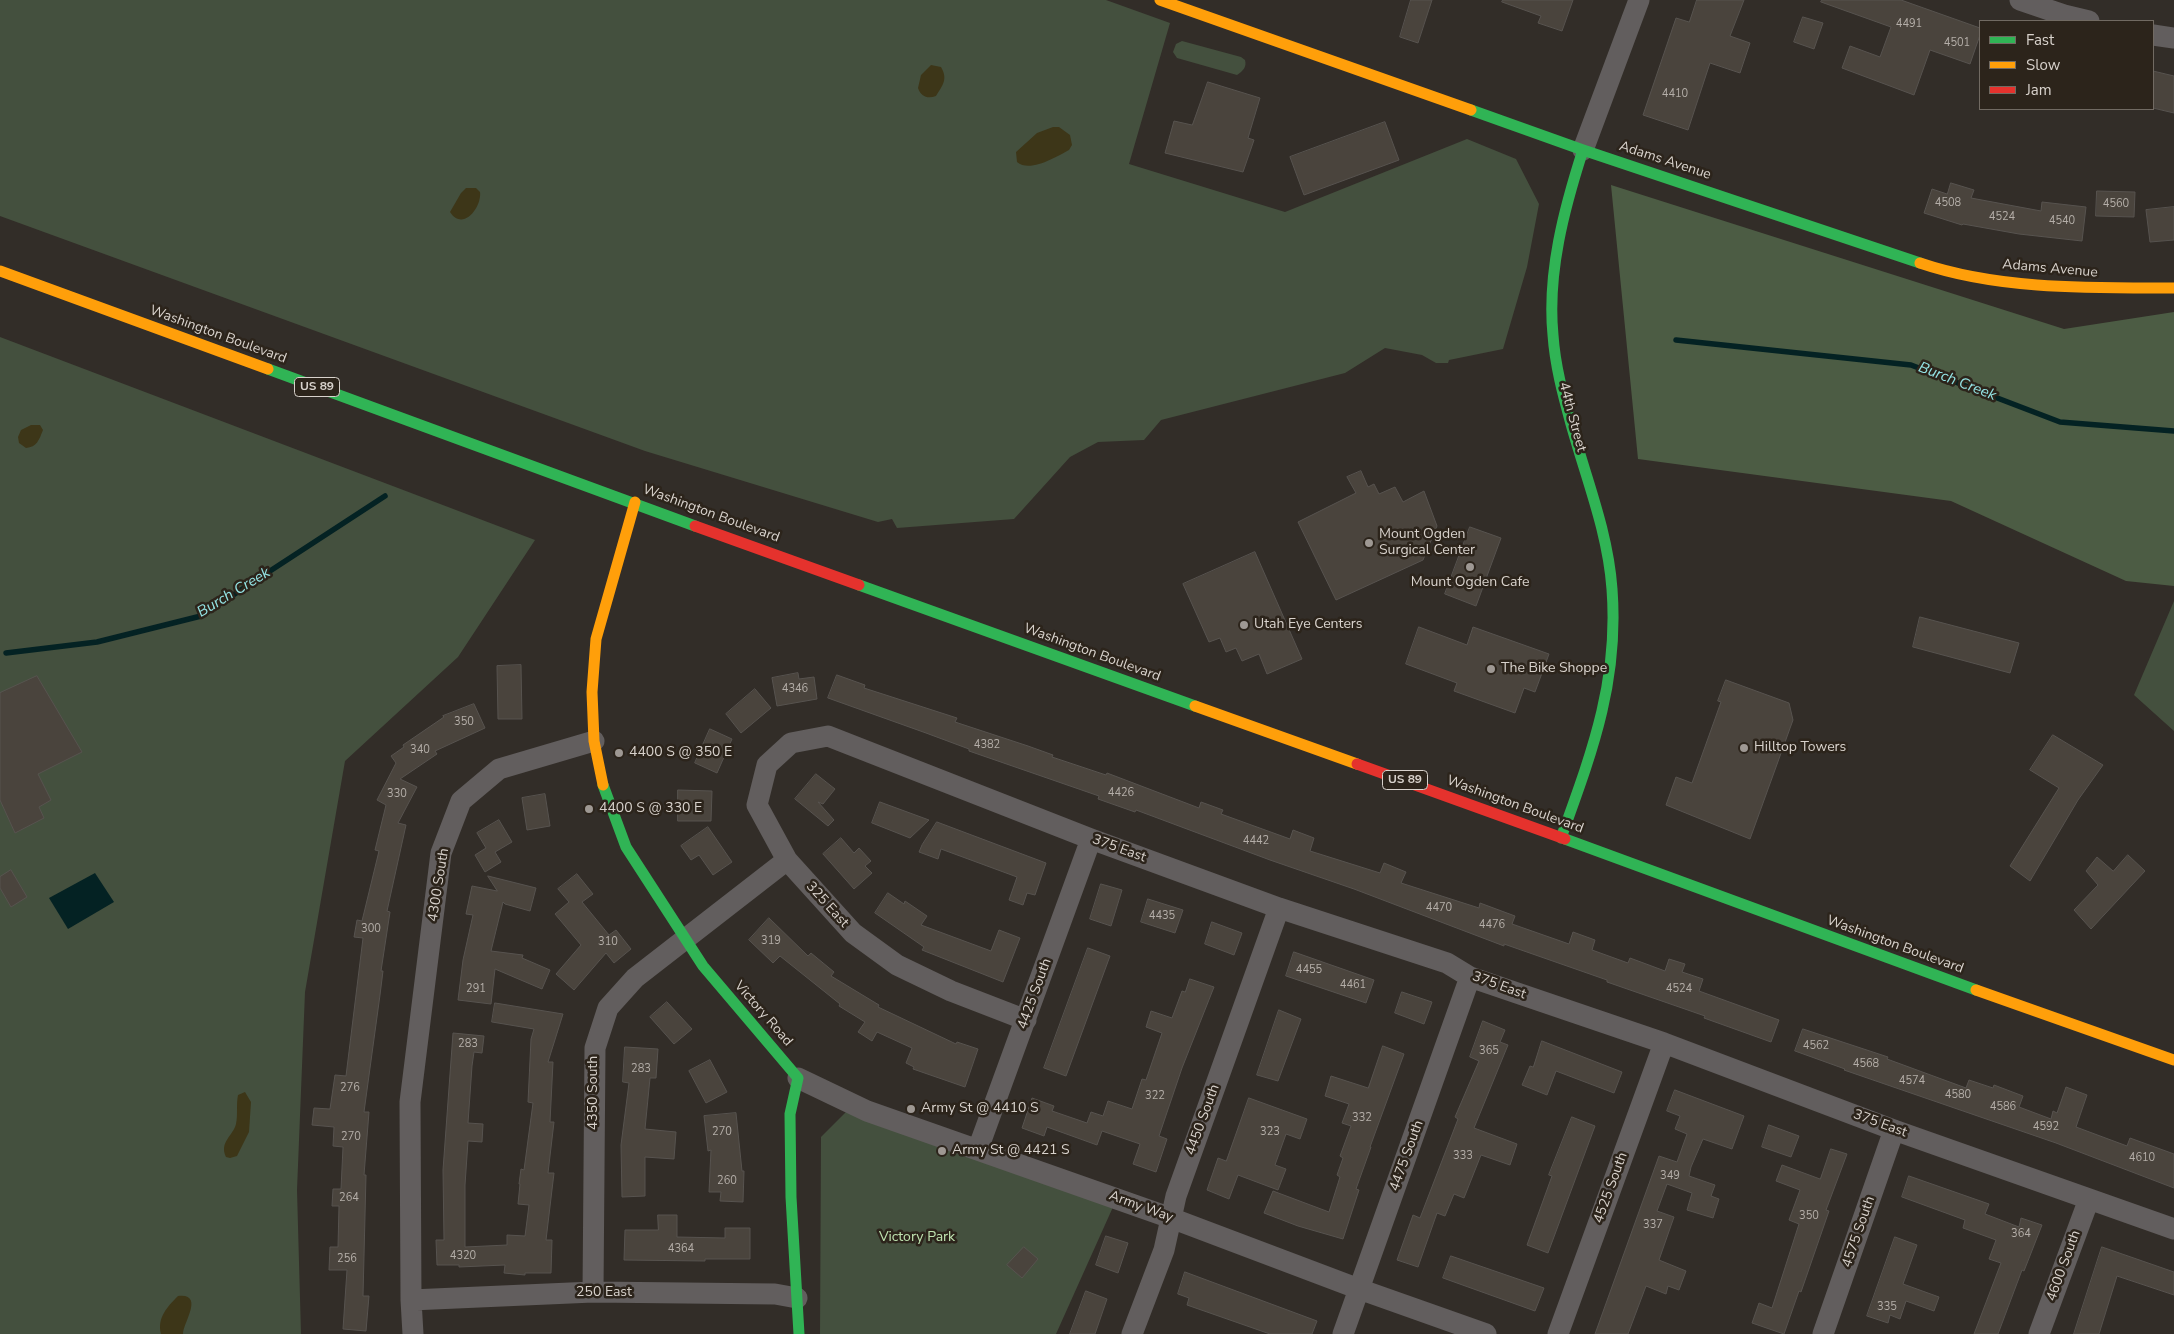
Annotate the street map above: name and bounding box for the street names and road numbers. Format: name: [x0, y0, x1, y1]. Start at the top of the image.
street label: Adams Avenue: [1617, 138, 1713, 184]
street label: Adams Avenue: [2002, 256, 2098, 282]
street label: Washington Boulevard: [147, 302, 289, 368]
road number: US 89: [294, 378, 340, 397]
street label: 44th Street: [1555, 380, 1589, 454]
street label: Washington Boulevard: [640, 481, 782, 547]
street label: Washington Boulevard: [1021, 620, 1163, 686]
road number: US 89: [1382, 770, 1428, 790]
street label: Washington Boulevard: [1444, 772, 1586, 838]
street label: 375 East: [1090, 832, 1148, 866]
street label: 4300 South: [425, 847, 453, 923]
street label: 325 East: [802, 879, 852, 931]
street label: Washington Boulevard: [1824, 912, 1966, 978]
street label: 4425 South: [1014, 956, 1056, 1032]
street label: 375 East: [1470, 969, 1528, 1003]
street label: Victory Road: [730, 978, 796, 1050]
street label: 4350 South: [586, 1056, 602, 1130]
street label: 4450 South: [1182, 1082, 1224, 1158]
street label: 375 East: [1851, 1107, 1909, 1141]
street label: 4475 South: [1386, 1118, 1428, 1194]
street label: 4525 South: [1590, 1150, 1632, 1226]
street label: Army Way: [1107, 1188, 1175, 1226]
street label: 4575 South: [1839, 1194, 1879, 1270]
street label: 4600 South: [2043, 1228, 2085, 1304]
street label: 250 East: [576, 1285, 632, 1301]

